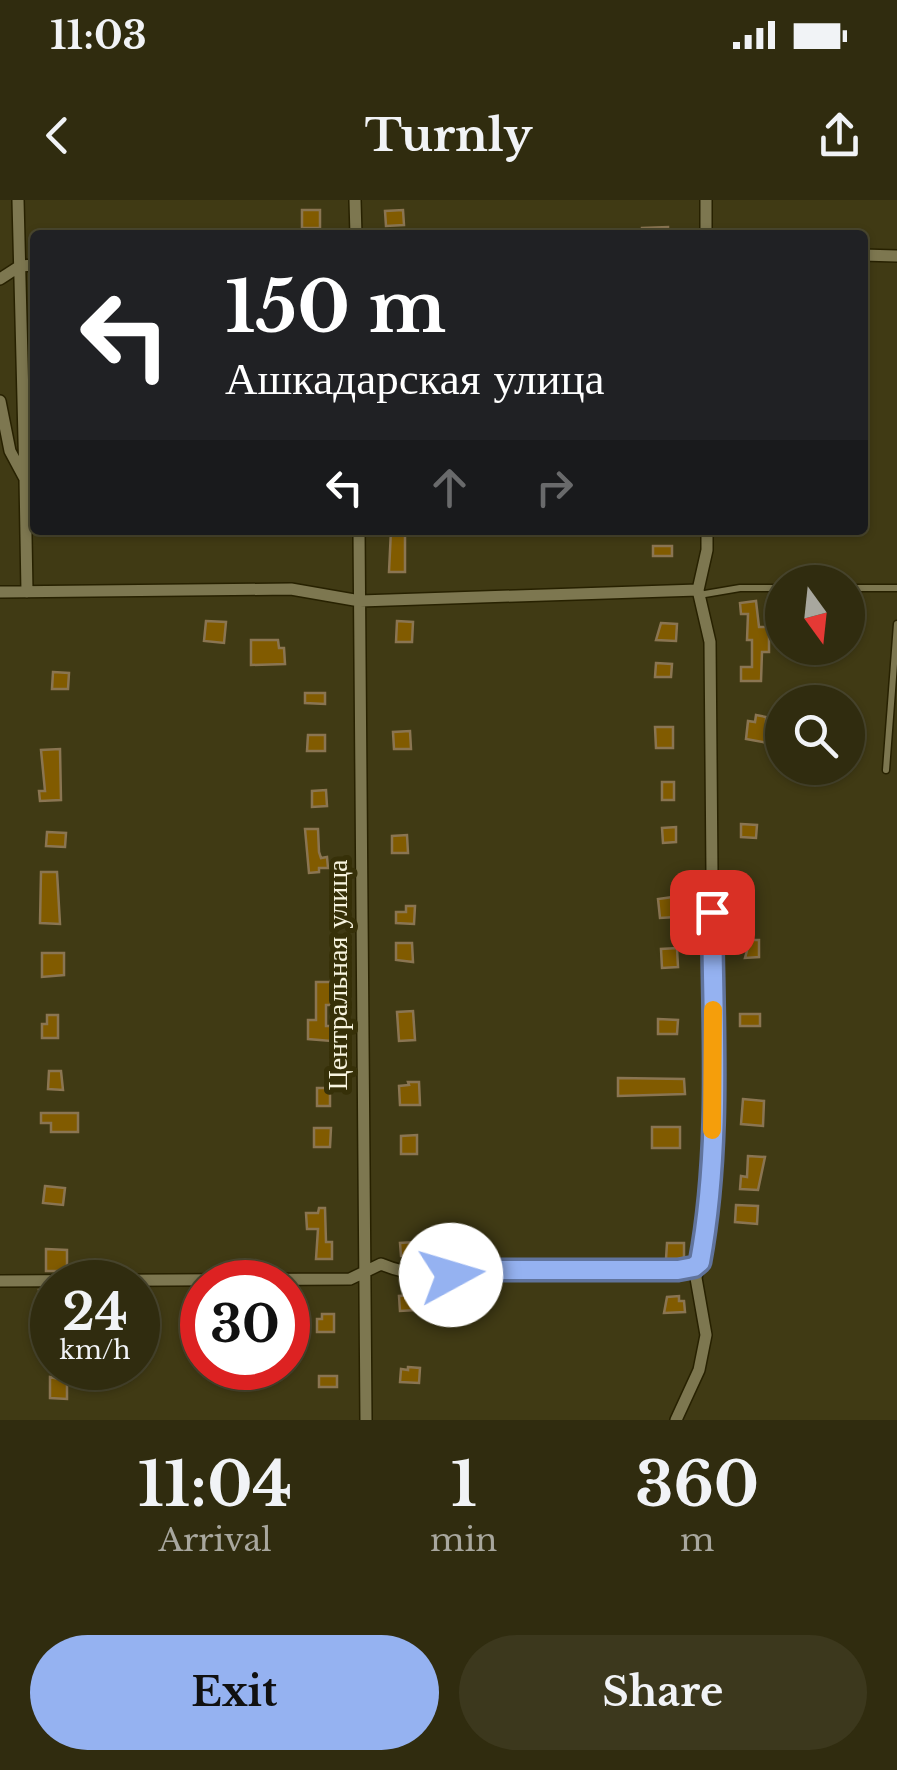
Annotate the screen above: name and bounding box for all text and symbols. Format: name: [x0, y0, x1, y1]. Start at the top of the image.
text: 11:03: [50, 12, 147, 59]
text: Turnly: [365, 107, 532, 163]
icon: back: [30, 108, 85, 163]
icon: share: [812, 108, 867, 163]
text: 150 m: [225, 264, 446, 351]
icon: left: [60, 270, 190, 400]
text: Ашкадарская улица: [225, 350, 605, 406]
icon: left: [317, 460, 372, 515]
icon: ahead: [422, 460, 477, 515]
icon: right: [527, 460, 582, 515]
north arrow: [765, 565, 865, 665]
map controls: [765, 565, 865, 785]
button: search: [765, 685, 865, 785]
street label: Центральная улица: [320, 859, 355, 1091]
pin: [670, 870, 755, 955]
icon: arrive: [685, 885, 740, 940]
position arrow: [399, 1223, 503, 1327]
speed limit sign: 30: [180, 1260, 310, 1390]
text: 24: [62, 1281, 128, 1344]
text: km/h: [60, 1335, 130, 1366]
text: 11:04: [138, 1448, 292, 1522]
text: 1: [451, 1448, 477, 1522]
text: 360: [635, 1448, 759, 1522]
text: Arrival: [158, 1520, 272, 1560]
text: min: [430, 1520, 497, 1560]
text: m: [680, 1520, 714, 1560]
button: Exit: [30, 1635, 439, 1750]
button: Share: [459, 1635, 867, 1750]

